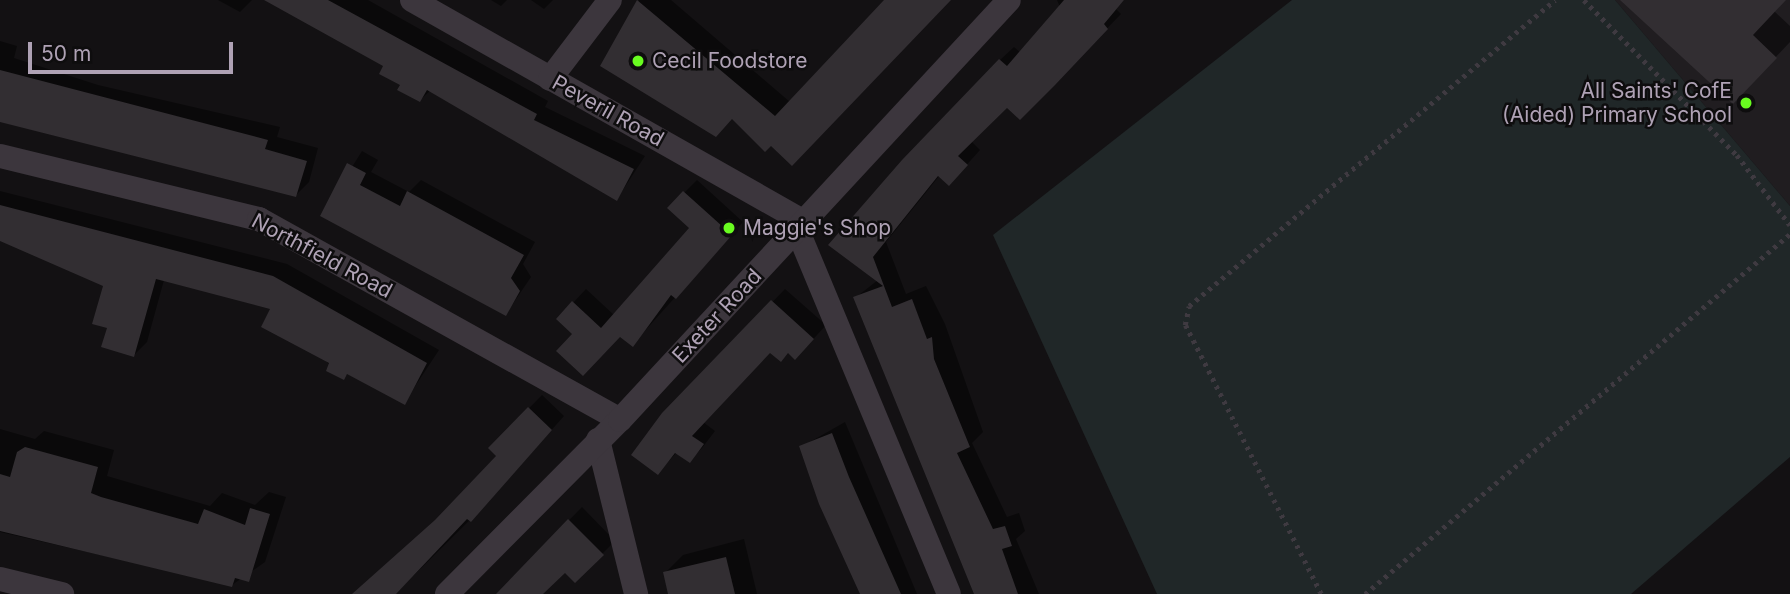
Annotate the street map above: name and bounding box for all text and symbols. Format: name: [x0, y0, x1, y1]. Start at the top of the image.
scale bar: [32, 28, 236, 72]
text: 50 m: [41, 41, 91, 66]
place label: Cecil Foodstore: [652, 48, 807, 74]
marker: Cecil Foodstore: [630, 53, 646, 69]
street label: Peveril Road: [548, 70, 668, 152]
place label: All Saints' CofE (Aided) Primary School: [1502, 78, 1732, 128]
marker: All Saints' CofE (Aided) Primary School: [1738, 95, 1754, 111]
street label: Northfield Road: [247, 208, 397, 304]
place label: Maggie's Shop: [743, 215, 891, 241]
marker: Maggie's Shop: [721, 220, 737, 236]
street label: Exeter Road: [667, 264, 767, 368]

